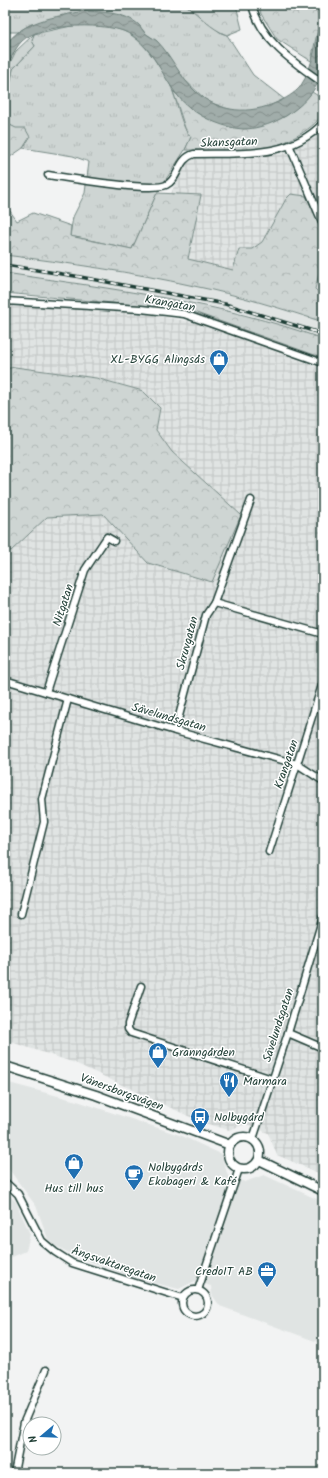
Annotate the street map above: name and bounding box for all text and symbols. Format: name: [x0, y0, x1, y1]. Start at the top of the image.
street label: Skansgatan: [200, 132, 258, 153]
street label: Krangatan: [143, 290, 197, 317]
shop icon: XL-BYGG Alingsås: [208, 348, 230, 376]
place label: XL-BYGG Alingsås: [110, 350, 205, 369]
street label: Nitgatan: [48, 581, 79, 629]
street label: Skruvgatan: [171, 614, 204, 672]
street label: Sävelundsgatan: [129, 698, 208, 737]
street label: Krangatan: [269, 737, 304, 791]
street label: Sävelundsgatan: [258, 986, 299, 1065]
shop icon: Granngården: [147, 1041, 169, 1069]
place label: Granngården: [172, 1043, 235, 1062]
street label: Vänersborgsvägen: [77, 1069, 166, 1116]
restaurant icon: Marmara: [218, 1070, 240, 1098]
place label: Marmara: [243, 1072, 287, 1091]
bus stop icon: Nolbygård: [189, 1106, 211, 1134]
place label: Nolbygård: [214, 1108, 265, 1127]
shop icon: Hus till hus: [63, 1152, 85, 1180]
place label: Nolbygårds Ekobageri & Kafé: [148, 1158, 237, 1191]
cafe icon: Nolbygårds Ekobageri & Kafé: [123, 1163, 145, 1191]
place label: Hus till hus: [44, 1179, 104, 1198]
street label: Ängsvaktaregatan: [69, 1241, 159, 1288]
office icon: CredoIT AB: [256, 1260, 278, 1288]
place label: CredoIT AB: [195, 1262, 253, 1281]
north arrow: [22, 1416, 62, 1456]
text: N: [24, 1433, 43, 1445]

